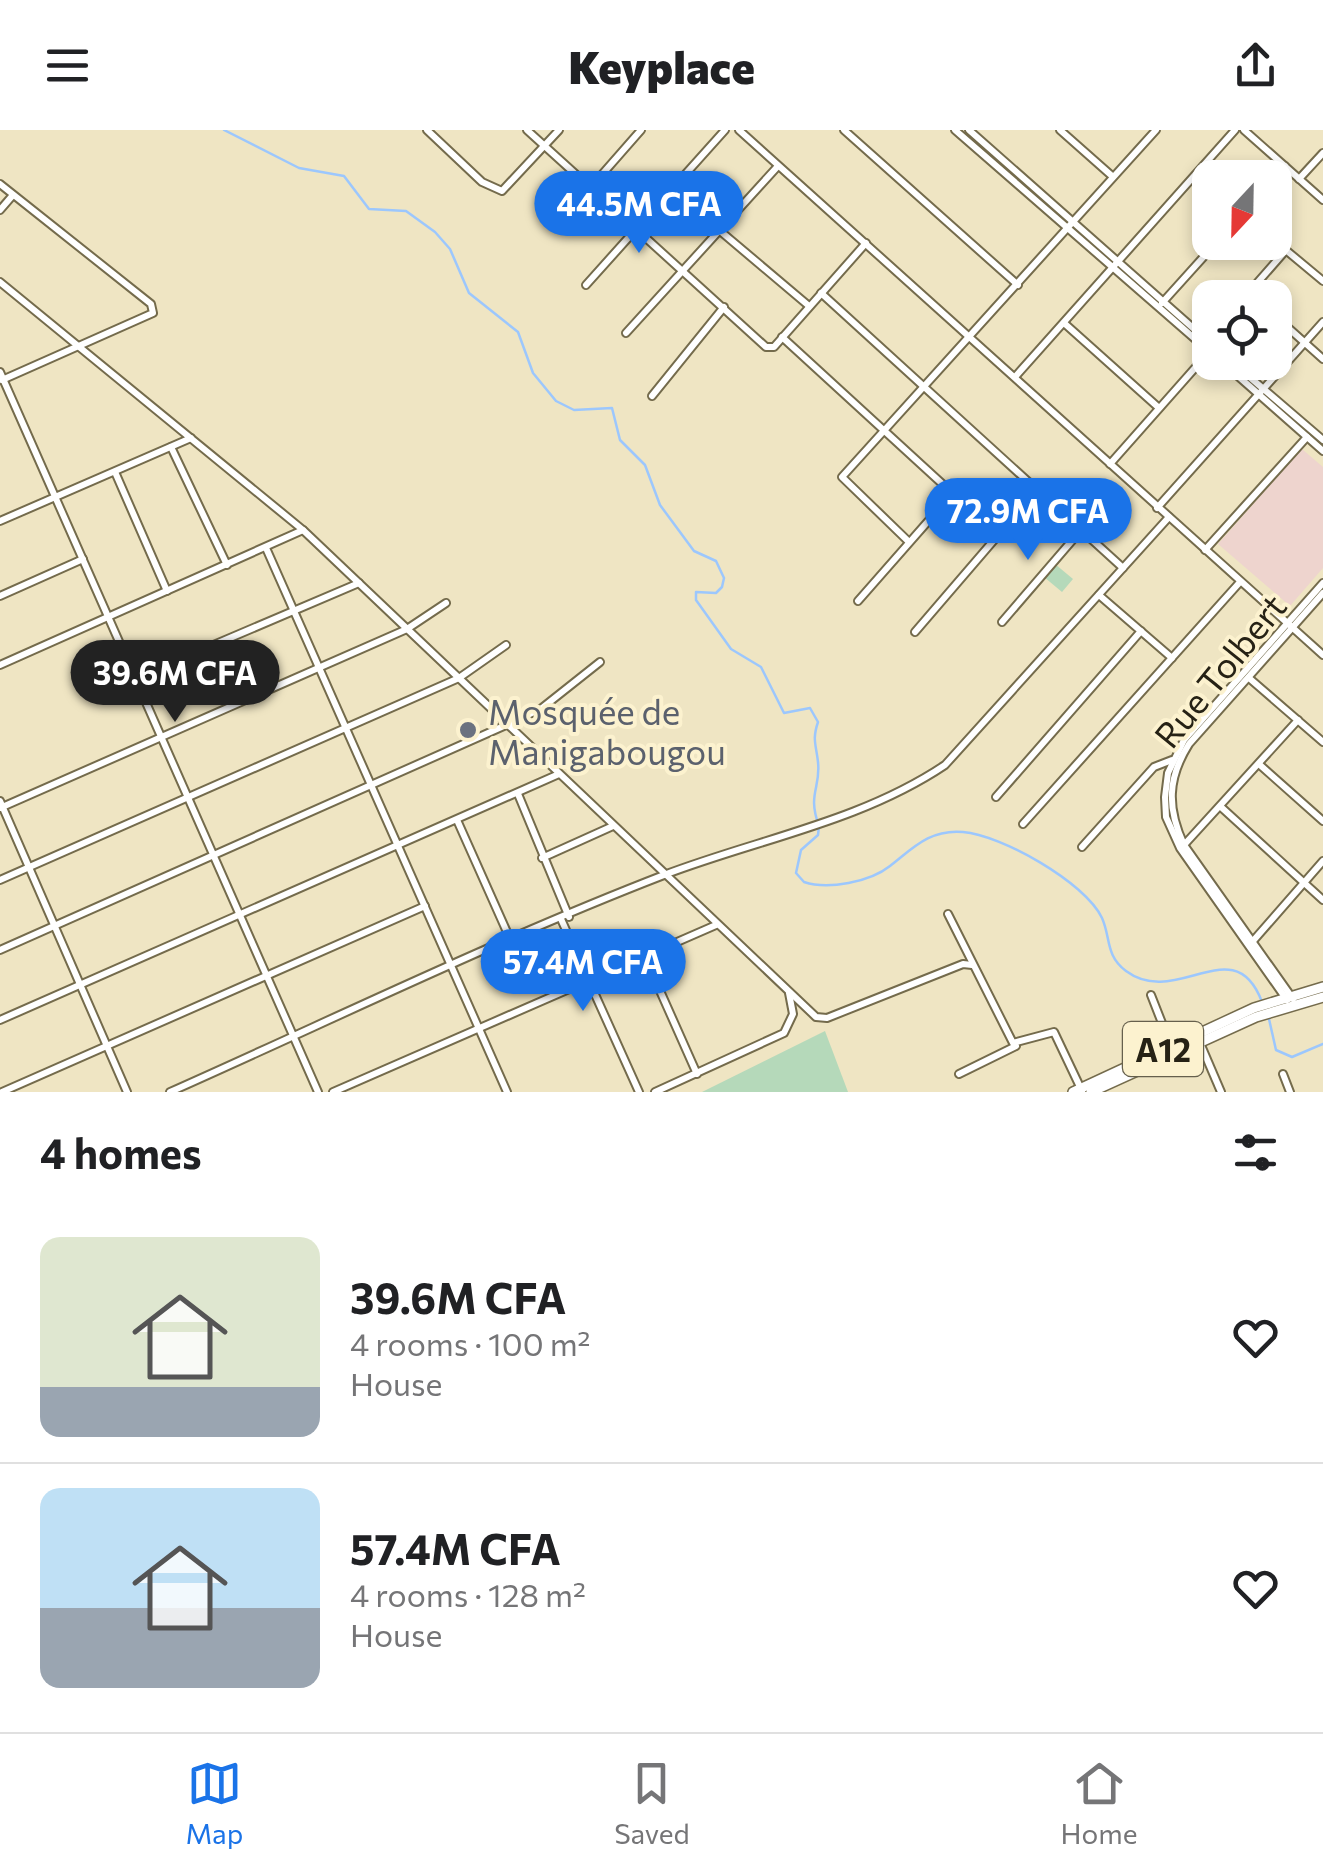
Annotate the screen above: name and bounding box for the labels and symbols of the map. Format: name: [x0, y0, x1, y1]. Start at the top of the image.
north arrow: [1192, 160, 1292, 260]
pin: 44.5M CFA: [525, 171, 753, 256]
pin: 72.9M CFA: [914, 478, 1142, 563]
street label: Rue Tolbert: [1144, 585, 1294, 755]
pin: 39.6M CFA: [61, 640, 289, 725]
place label: Mosquée de Manigabougou: [488, 689, 726, 772]
marker: Mosquée de Manigabougou: [457, 719, 479, 741]
pin: 57.4M CFA: [469, 929, 697, 1014]
road number: A12: [1123, 1022, 1203, 1076]

